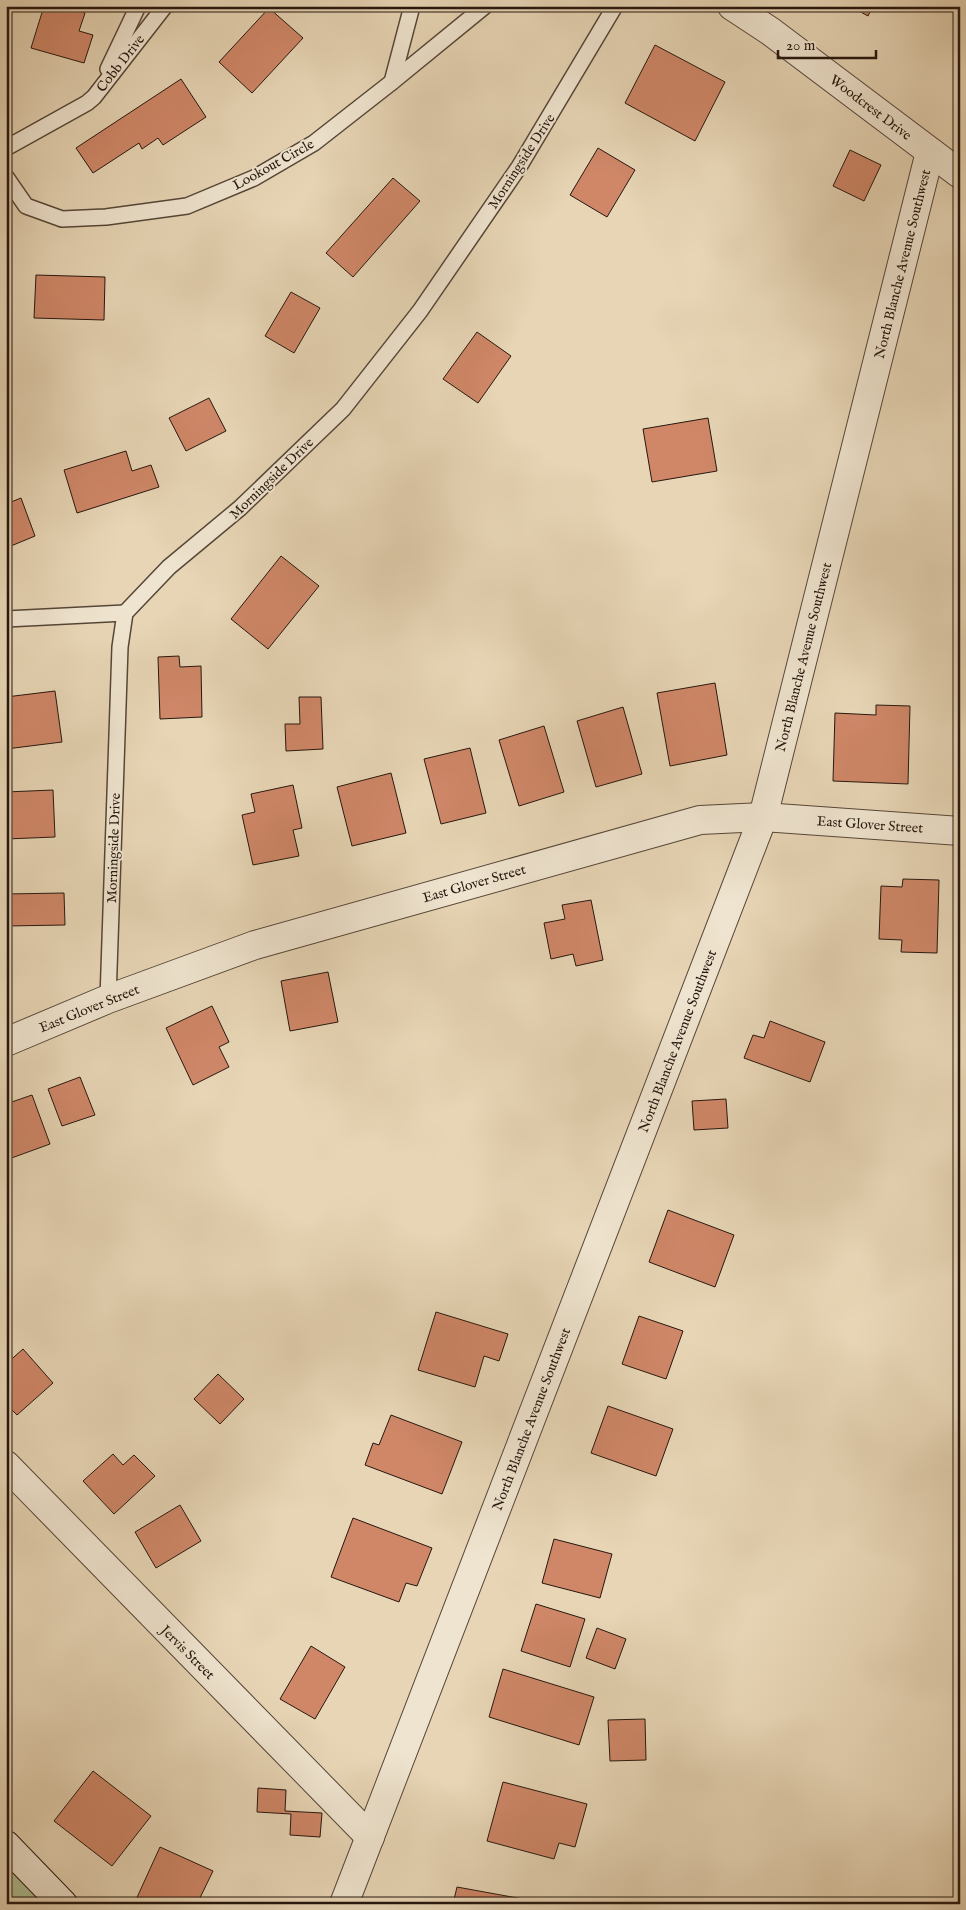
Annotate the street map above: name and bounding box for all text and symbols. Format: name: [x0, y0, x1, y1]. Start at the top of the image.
scale bar: [778, 28, 876, 60]
street label: Cobb Drive: [93, 31, 149, 96]
text: 20 m: [786, 36, 816, 55]
street label: Woodcrest Drive: [826, 71, 915, 145]
street label: Morningside Drive: [484, 110, 560, 213]
street label: Lookout Circle: [230, 135, 318, 195]
street label: North Blanche Avenue Southwest: [871, 168, 935, 361]
street label: Morningside Drive: [226, 434, 318, 523]
street label: North Blanche Avenue Southwest: [772, 561, 836, 754]
street label: Morningside Drive: [103, 792, 125, 903]
street label: East Glover Street: [816, 812, 924, 838]
street label: East Glover Street: [421, 861, 528, 907]
street label: North Blanche Avenue Southwest: [635, 947, 721, 1135]
street label: East Glover Street: [37, 981, 142, 1037]
street label: North Blanche Avenue Southwest: [489, 1325, 575, 1513]
street label: Jervis Street: [155, 1620, 218, 1684]

